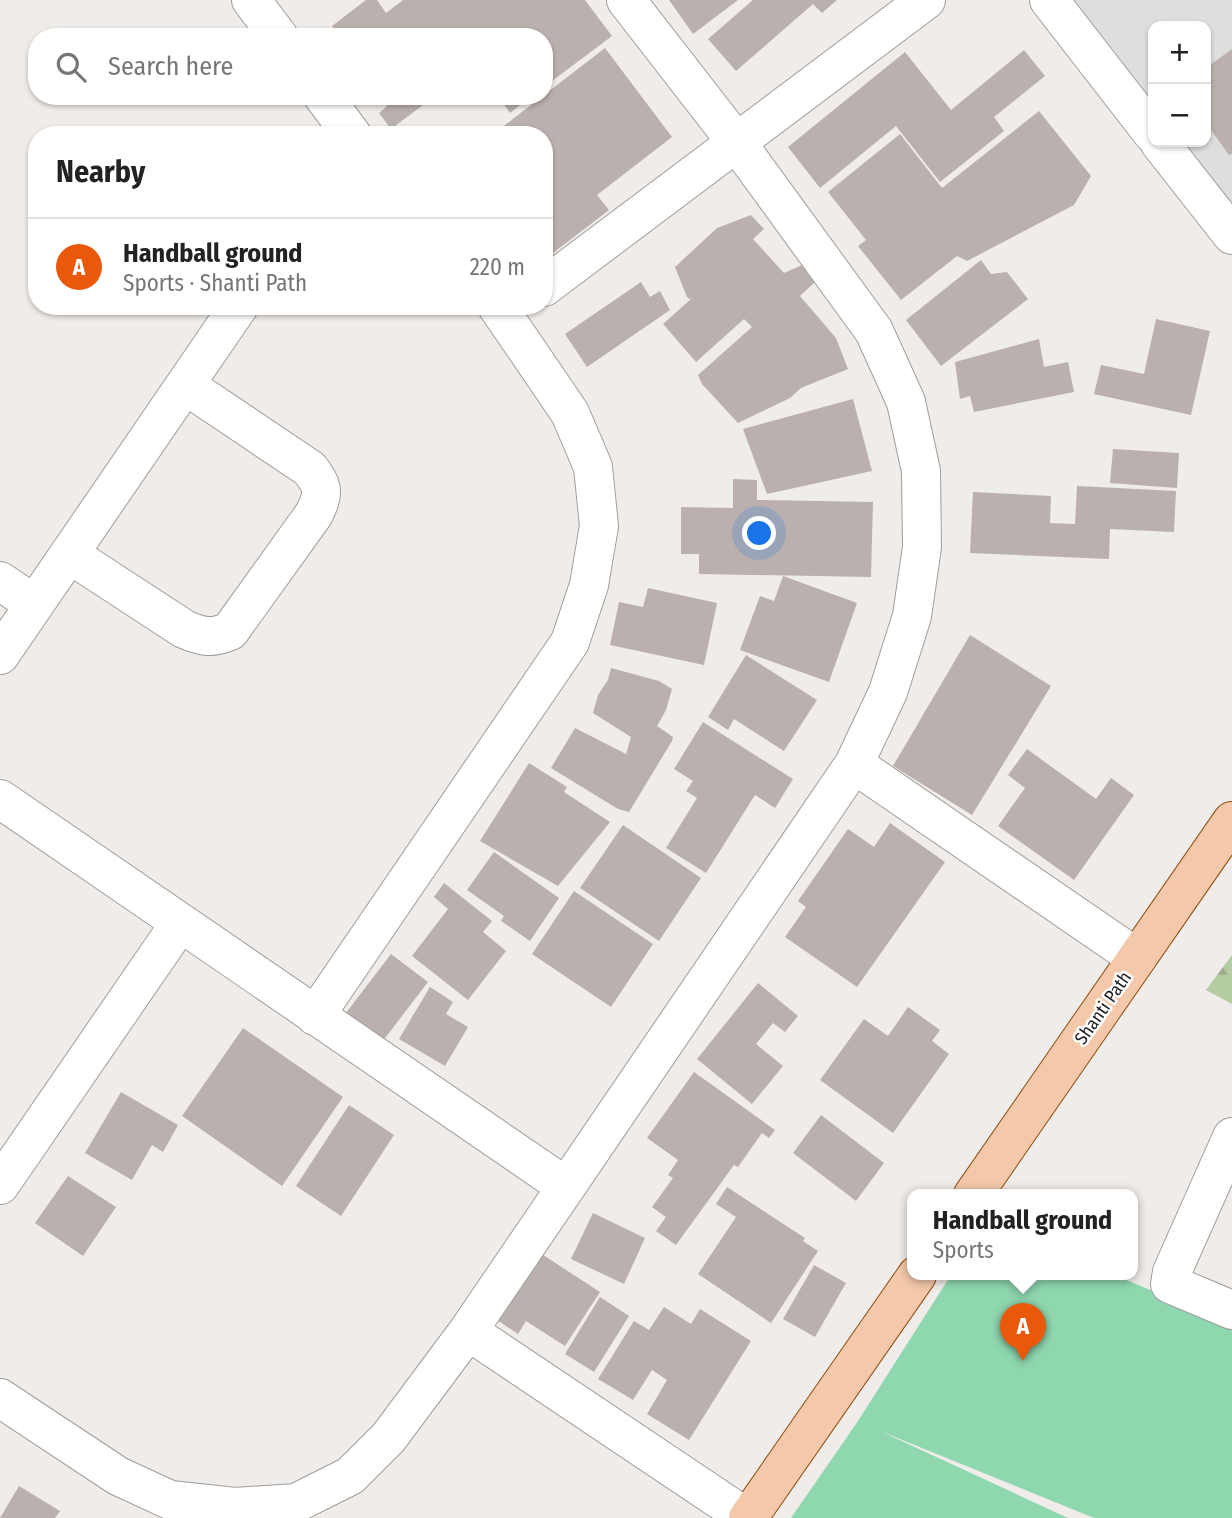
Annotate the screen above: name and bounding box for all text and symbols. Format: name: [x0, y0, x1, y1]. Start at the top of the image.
map controls: [1148, 21, 1211, 147]
button: +: [1148, 21, 1211, 84]
search box: [28, 28, 553, 105]
icon: search: [52, 48, 90, 86]
text: Search here: [108, 51, 233, 82]
button: −: [1148, 84, 1211, 147]
text: Nearby: [56, 154, 145, 190]
text: Handball ground: [123, 238, 302, 269]
text: A: [73, 253, 85, 281]
text: 220 m: [470, 253, 525, 281]
text: Sports · Shanti Path: [123, 269, 307, 297]
your location: [742, 516, 776, 550]
street label: Shanti Path: [1070, 967, 1136, 1049]
popup: [907, 1189, 1138, 1280]
text: Handball ground: [933, 1205, 1112, 1236]
text: Sports: [933, 1236, 994, 1264]
pin: A: [1000, 1303, 1046, 1361]

